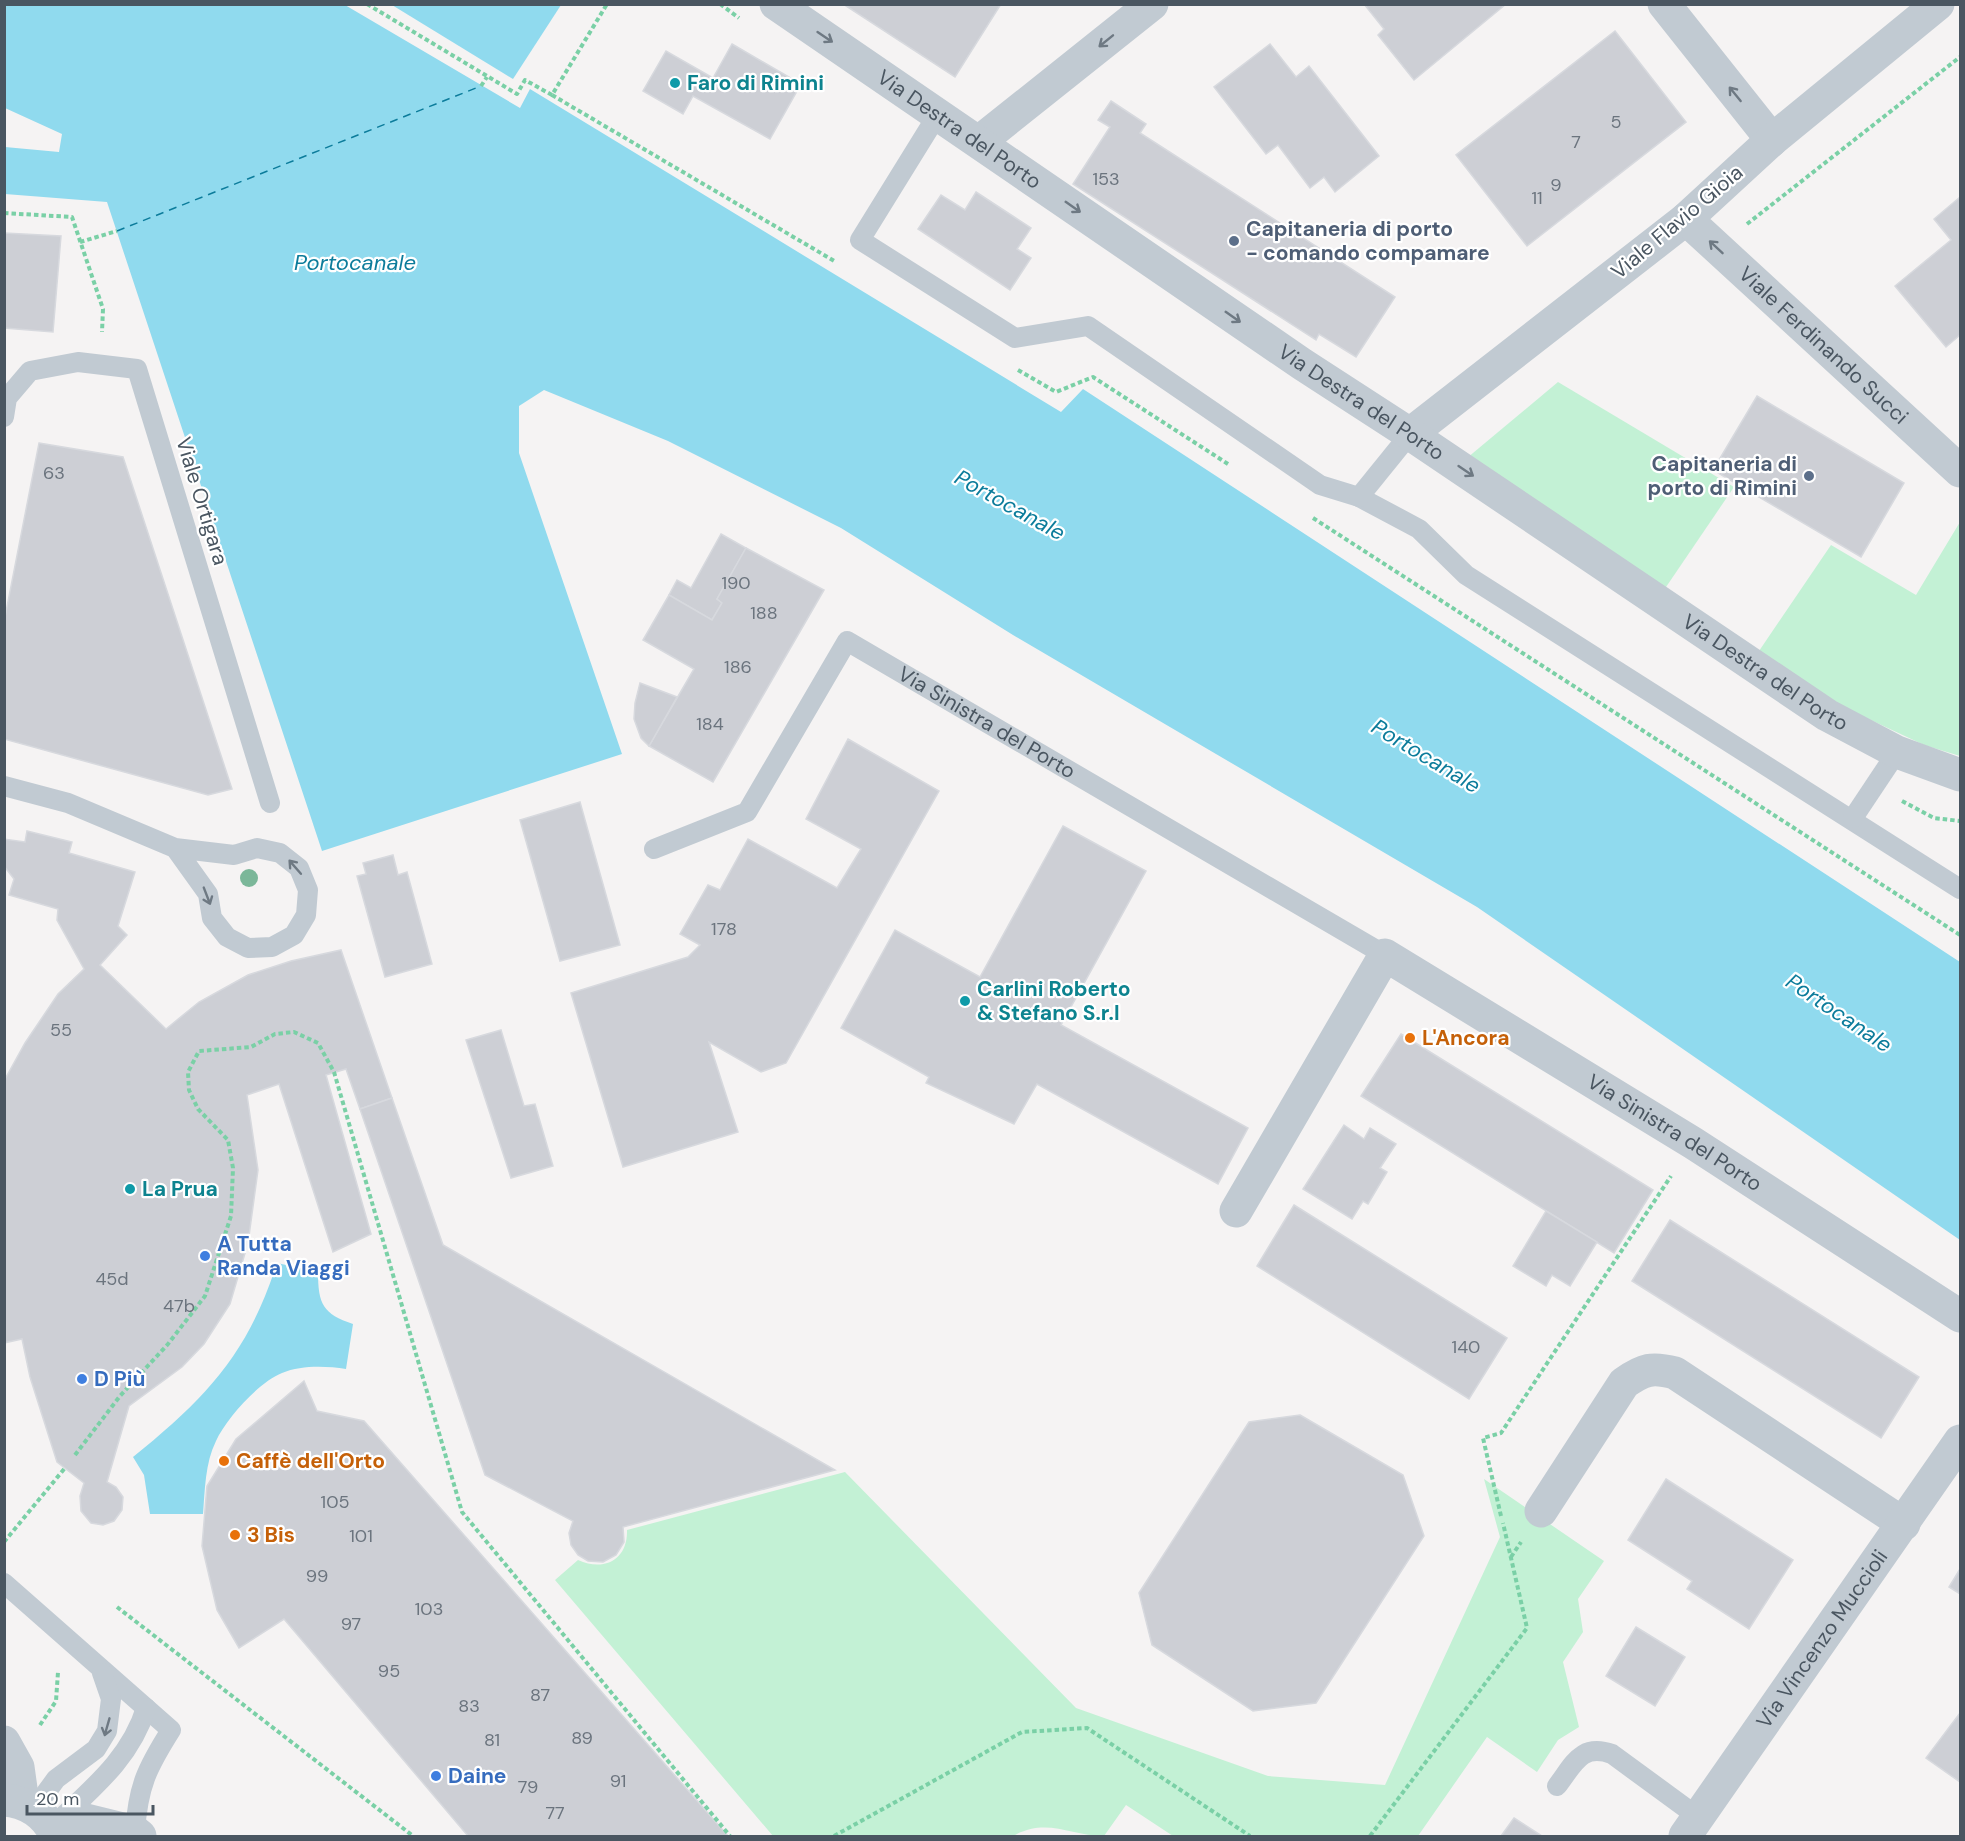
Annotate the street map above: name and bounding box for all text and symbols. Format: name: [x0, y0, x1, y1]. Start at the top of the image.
one-way arrow: [816, 31, 833, 43]
one-way arrow: [1099, 34, 1115, 47]
street label: Via Destra del Porto: [872, 63, 1047, 196]
place label: Faro di Rimini: [687, 69, 824, 97]
marker: Faro di Rimini: [668, 76, 682, 90]
one-way arrow: [1729, 86, 1742, 102]
house number: 5: [1611, 110, 1621, 134]
house number: 7: [1571, 130, 1581, 154]
street label: Viale Flavio Gioia: [1605, 159, 1749, 285]
house number: 153: [1092, 167, 1120, 191]
house number: 9: [1550, 173, 1562, 197]
house number: 11: [1531, 186, 1543, 210]
one-way arrow: [1064, 200, 1081, 213]
place label: Capitaneria di porto - comando compamare: [1246, 215, 1490, 267]
marker: Capitaneria di porto - comando compamare: [1227, 234, 1241, 248]
one-way arrow: [1709, 240, 1724, 254]
water label: Portocanale: [294, 248, 416, 277]
street label: Viale Ferdinando Succi: [1732, 260, 1914, 431]
one-way arrow: [1224, 311, 1241, 323]
street label: Via Destra del Porto: [1273, 338, 1450, 467]
street label: Viale Ortigara: [169, 434, 235, 568]
place label: Capitaneria di porto di Rimini: [1648, 450, 1797, 502]
house number: 63: [43, 461, 65, 485]
water label: Portocanale: [950, 463, 1070, 547]
one-way arrow: [1457, 465, 1473, 477]
marker: Capitaneria di porto di Rimini: [1802, 469, 1816, 483]
house number: 190: [721, 571, 751, 595]
house number: 188: [750, 601, 778, 625]
street label: Via Destra del Porto: [1677, 608, 1853, 738]
house number: 186: [724, 655, 752, 679]
street label: Via Sinistra del Porto: [893, 660, 1081, 785]
house number: 184: [696, 712, 724, 736]
water label: Portocanale: [1366, 712, 1486, 800]
one-way arrow: [289, 860, 303, 876]
one-way arrow: [202, 887, 213, 905]
house number: 178: [711, 917, 737, 941]
water label: Portocanale: [1780, 967, 1898, 1059]
place label: Carlini Roberto & Stefano S.r.l: [977, 975, 1130, 1027]
marker: Carlini Roberto & Stefano S.r.l: [958, 994, 972, 1008]
house number: 55: [50, 1018, 72, 1042]
place label: L'Ancora: [1422, 1024, 1510, 1052]
marker: L'Ancora: [1403, 1031, 1417, 1045]
street label: Via Sinistra del Porto: [1582, 1068, 1767, 1198]
place label: La Prua: [142, 1175, 218, 1203]
marker: La Prua: [123, 1182, 137, 1196]
place label: A Tutta Randa Viaggi: [217, 1230, 350, 1282]
marker: A Tutta Randa Viaggi: [198, 1249, 212, 1263]
house number: 45d: [95, 1267, 129, 1291]
house number: 47b: [163, 1294, 195, 1318]
house number: 140: [1452, 1335, 1480, 1359]
place label: D Più: [94, 1365, 145, 1393]
marker: D Più: [75, 1372, 89, 1386]
place label: Caffè dell'Orto: [236, 1447, 385, 1475]
marker: Caffè dell'Orto: [217, 1454, 231, 1468]
house number: 105: [321, 1490, 349, 1514]
place label: 3 Bis: [247, 1521, 295, 1549]
house number: 101: [349, 1524, 373, 1548]
marker: 3 Bis: [228, 1528, 242, 1542]
street label: Via Vincenzo Muccioli: [1750, 1544, 1894, 1734]
house number: 99: [306, 1564, 328, 1588]
house number: 103: [415, 1597, 443, 1621]
house number: 97: [341, 1612, 361, 1636]
house number: 95: [378, 1659, 400, 1683]
house number: 87: [530, 1683, 550, 1707]
house number: 83: [458, 1694, 480, 1718]
one-way arrow: [101, 1717, 112, 1736]
house number: 89: [571, 1726, 593, 1750]
house number: 81: [484, 1728, 500, 1752]
place label: Daine: [448, 1762, 507, 1790]
marker: Daine: [429, 1769, 443, 1783]
house number: 91: [610, 1769, 626, 1793]
house number: 79: [518, 1775, 538, 1799]
scale bar: [27, 1778, 153, 1816]
text: 20 m: [36, 1787, 79, 1811]
house number: 77: [545, 1801, 565, 1825]

